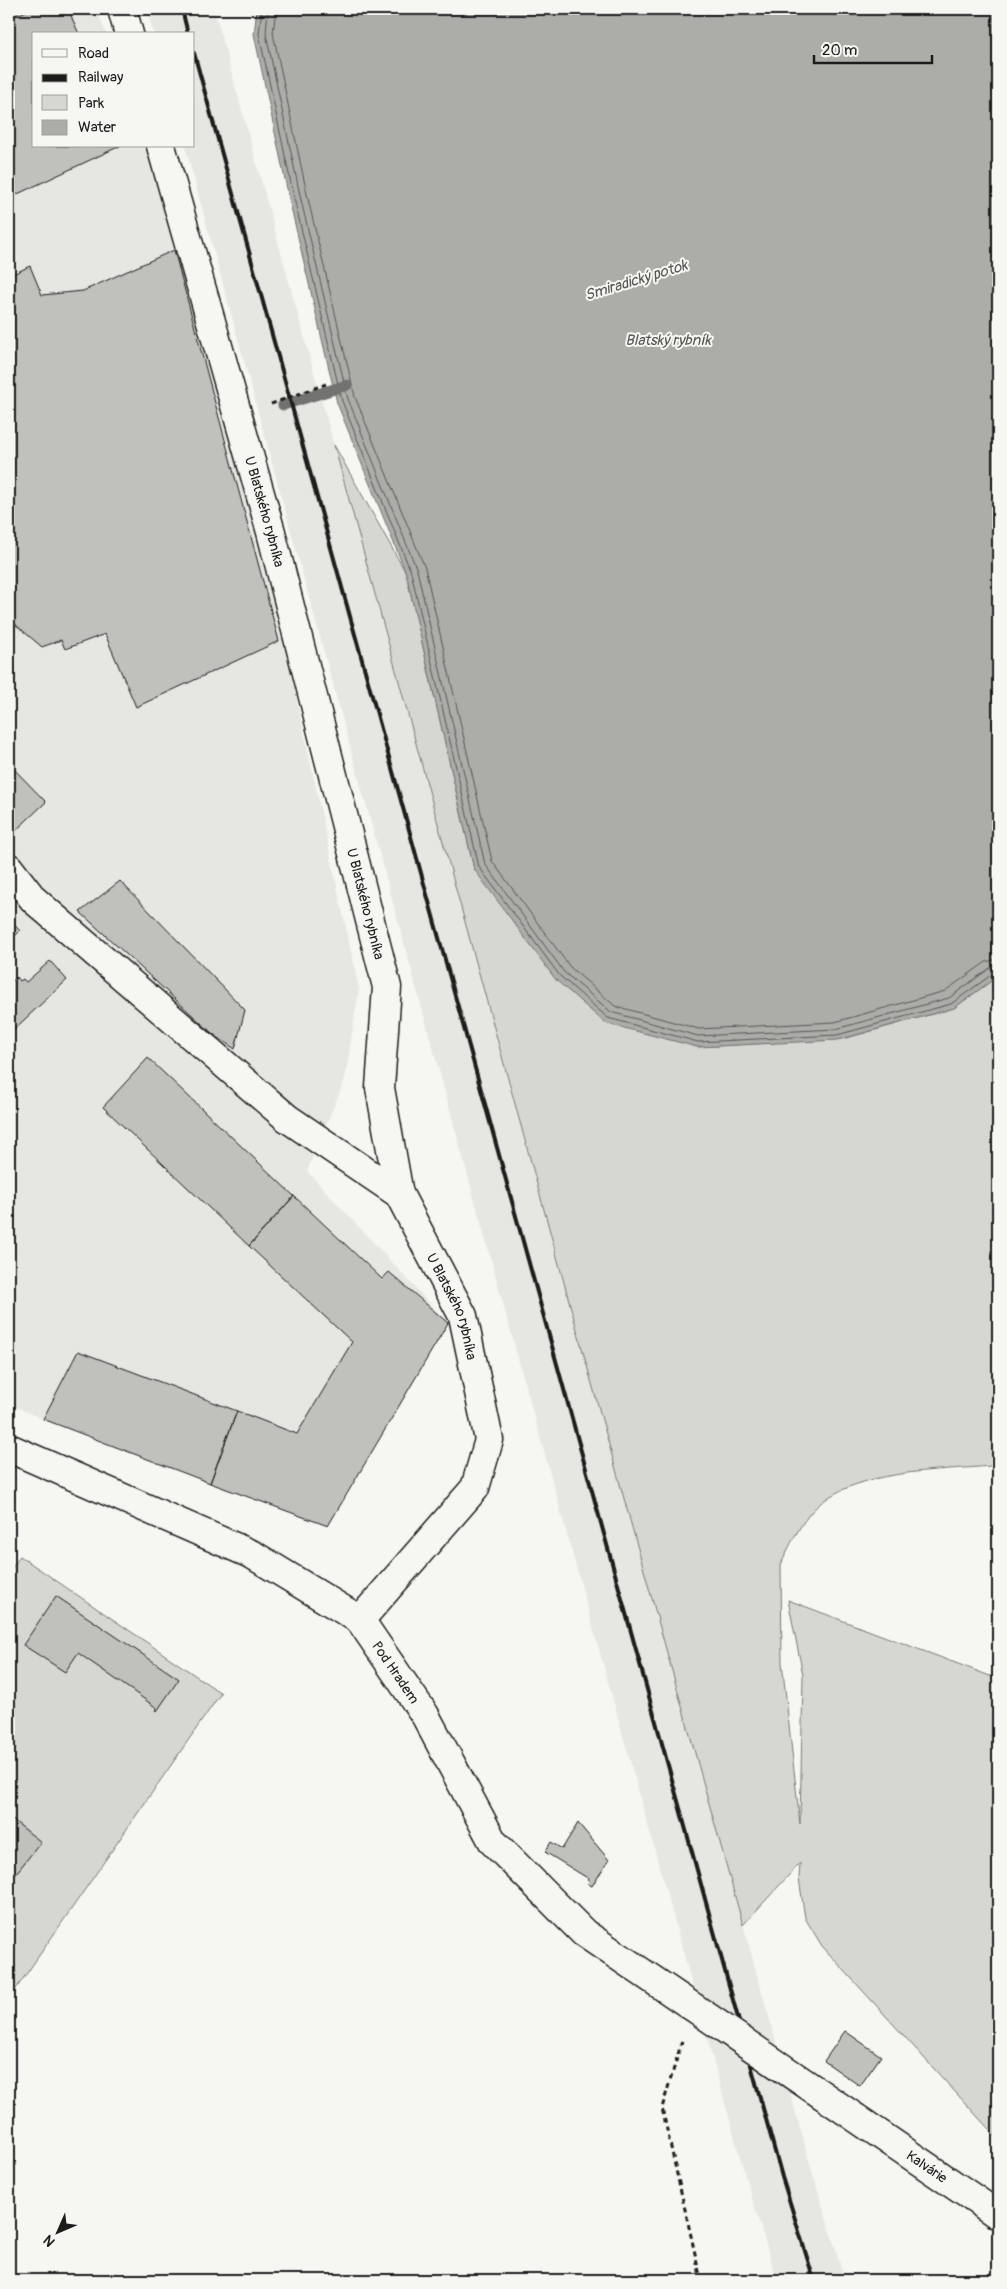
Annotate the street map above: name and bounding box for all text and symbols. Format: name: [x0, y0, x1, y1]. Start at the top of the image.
legend: [32, 32, 195, 148]
scale bar: [814, 32, 932, 64]
text: 20 m: [822, 41, 857, 60]
text: Road: [78, 44, 109, 63]
text: Railway: [78, 68, 124, 87]
text: Park: [78, 94, 105, 113]
text: Water: [78, 118, 117, 137]
water label: Smiradický potok: [583, 255, 691, 305]
water label: Blatský rybník: [625, 331, 712, 350]
street label: U Blatského rybníka: [241, 454, 288, 569]
street label: U Blatského rybníka: [343, 846, 388, 961]
street label: U Blatského rybníka: [423, 1251, 480, 1361]
street label: Pod Hradem: [368, 1638, 423, 1707]
street label: Kalvárie: [903, 2147, 950, 2187]
north arrow: [32, 2206, 82, 2256]
text: N: [40, 2231, 59, 2250]

